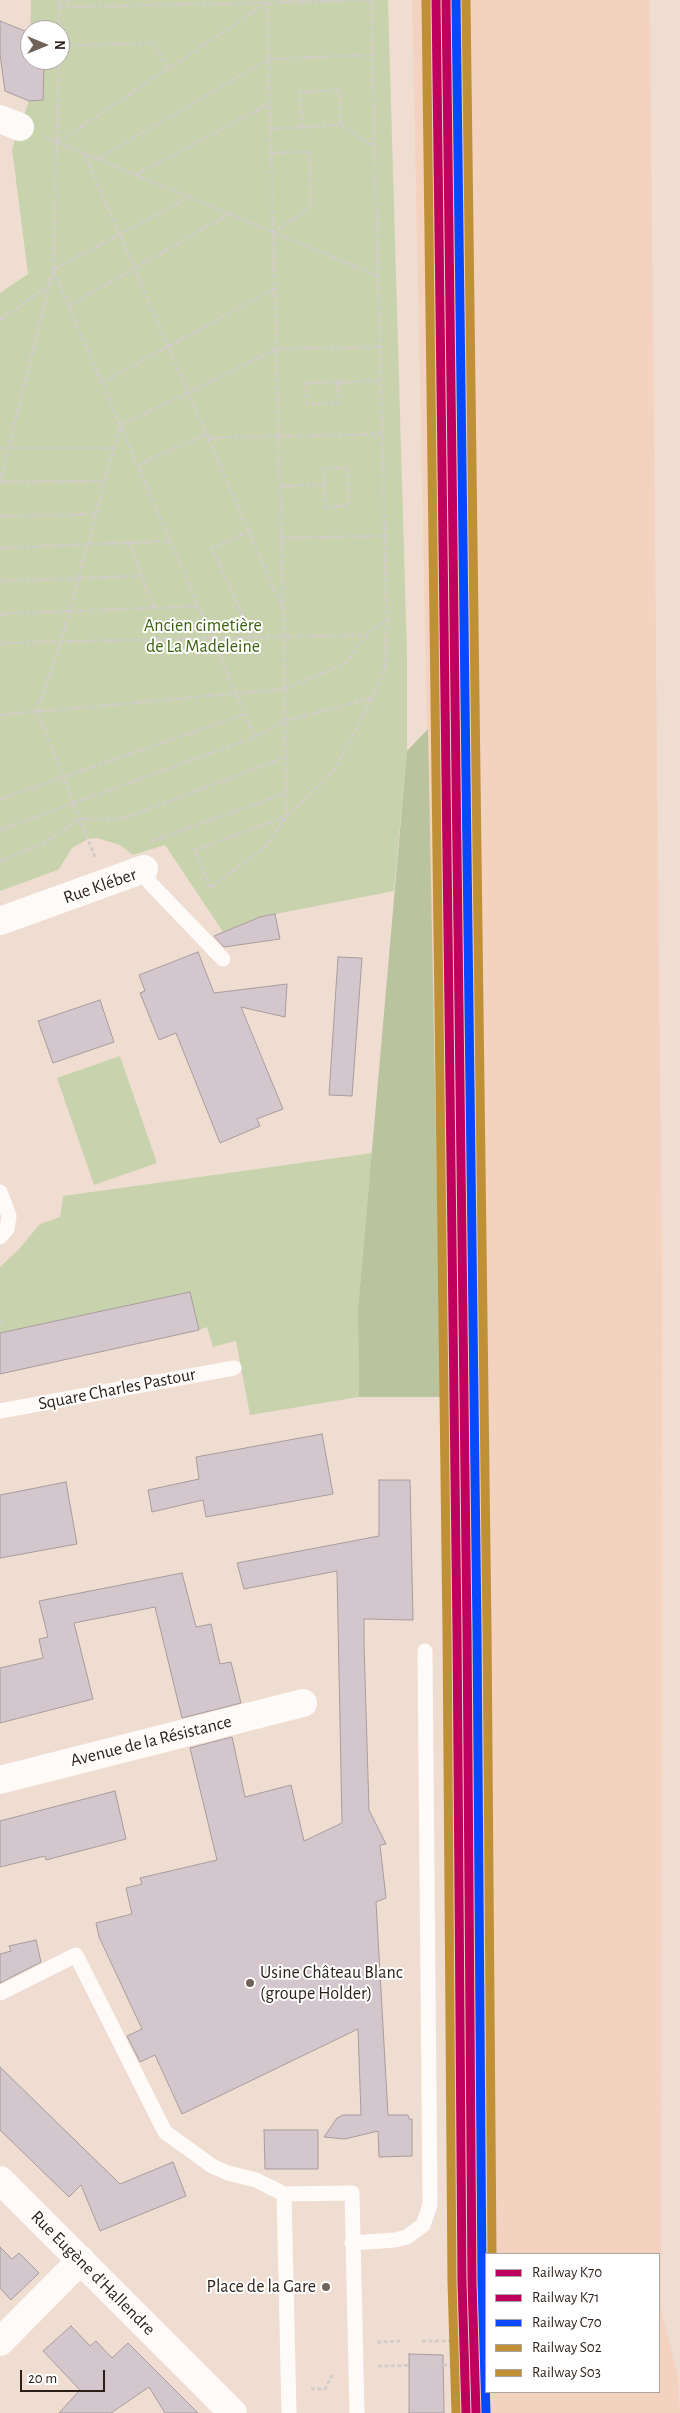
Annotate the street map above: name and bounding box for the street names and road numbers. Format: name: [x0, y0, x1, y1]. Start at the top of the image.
street label: Rue Kléber: [61, 863, 139, 909]
street label: Square Charles Pastour: [37, 1363, 197, 1415]
street label: Avenue de la Résistance: [68, 1711, 234, 1771]
street label: Rue Eugène d'Hallendre: [26, 2206, 160, 2340]

